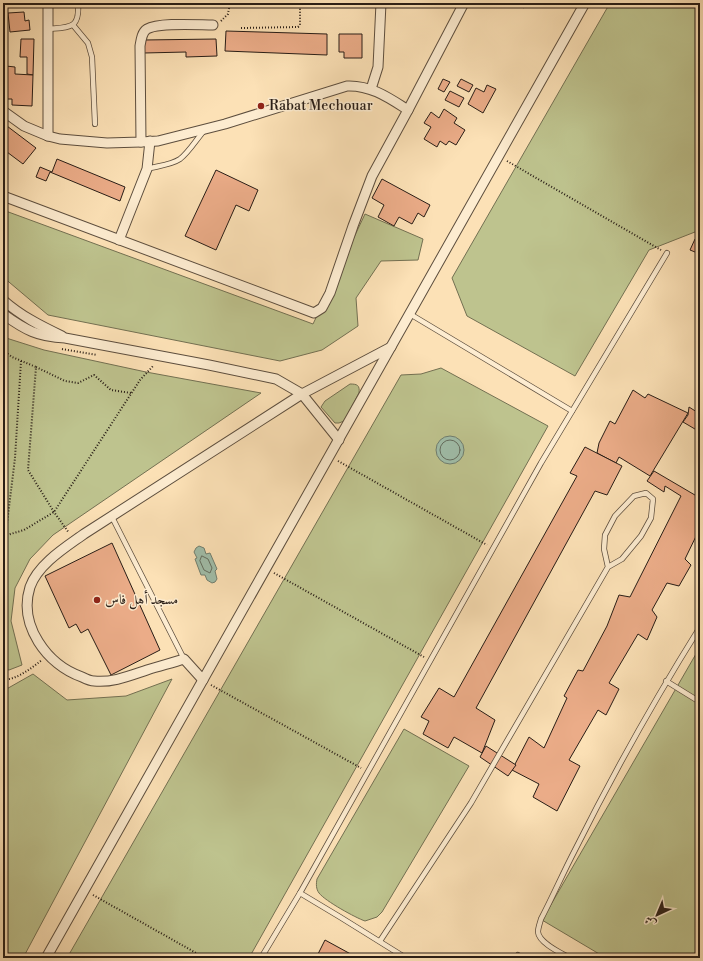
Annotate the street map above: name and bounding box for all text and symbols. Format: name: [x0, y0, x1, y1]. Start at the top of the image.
place label: Rabat Mechouar: [269, 97, 373, 115]
marker: Rabat Mechouar: [256, 101, 266, 111]
place label: مسجد أهل فاس: [105, 589, 178, 610]
marker: مسجد أهل فاس: [92, 595, 102, 605]
north arrow: [637, 895, 677, 935]
text: ش: [642, 913, 660, 930]

